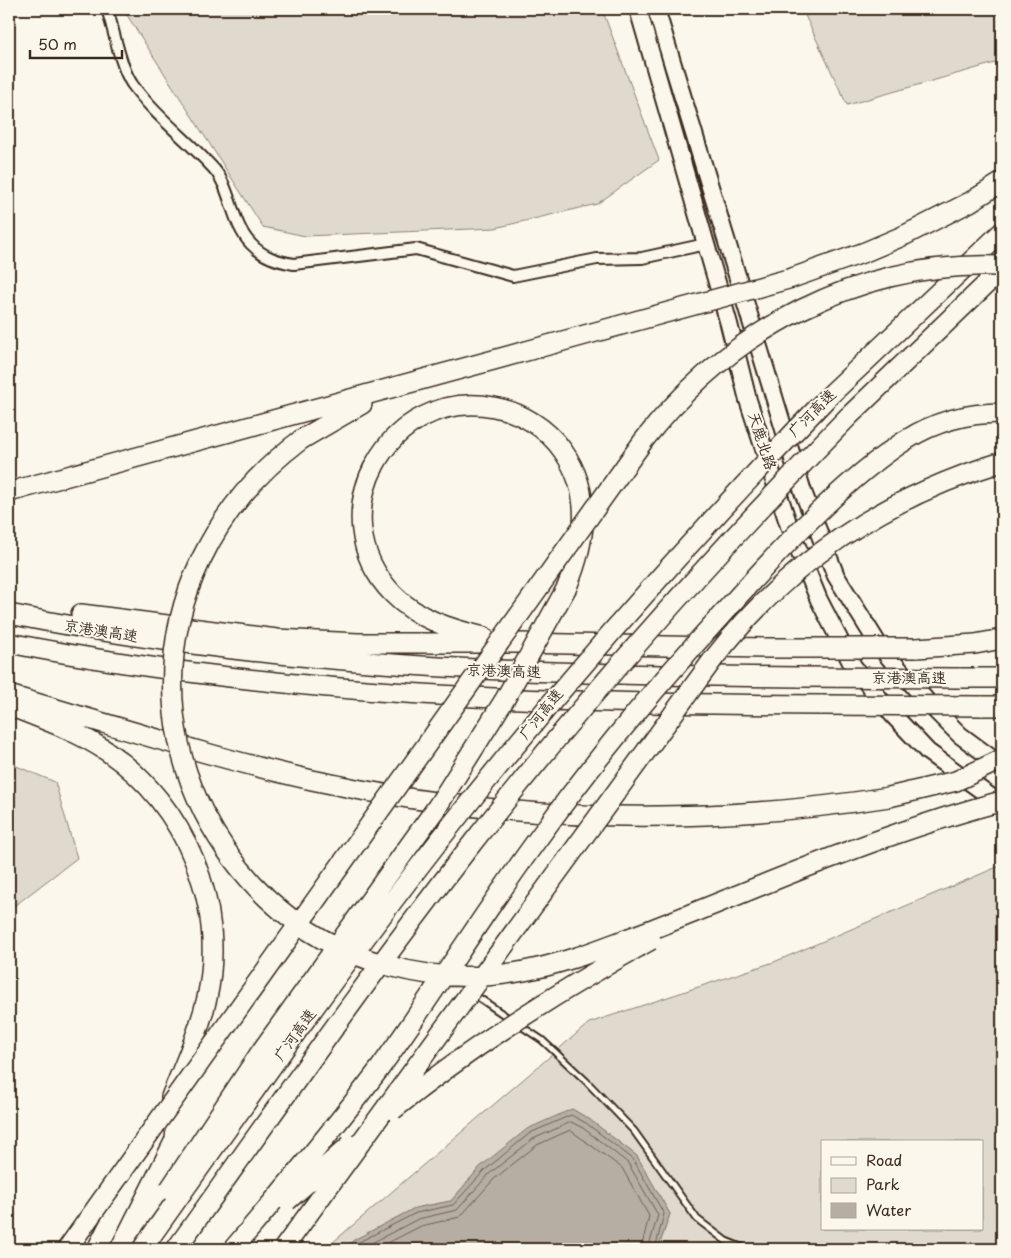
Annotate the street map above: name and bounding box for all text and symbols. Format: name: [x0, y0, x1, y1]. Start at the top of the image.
scale bar: [30, 28, 122, 60]
text: 50 m: [38, 32, 77, 55]
street label: 广河高速: [782, 383, 840, 441]
street label: 天鹿北路: [743, 408, 784, 473]
street label: 京港澳高速: [62, 612, 140, 647]
street label: 京港澳高速: [466, 657, 542, 682]
street label: 京港澳高速: [871, 665, 947, 688]
street label: 广河高速: [512, 682, 568, 744]
street label: 广河高速: [267, 1003, 321, 1065]
legend: [821, 1140, 984, 1230]
text: Road: [866, 1148, 902, 1171]
text: Park: [866, 1172, 900, 1195]
text: Water: [866, 1198, 911, 1221]

